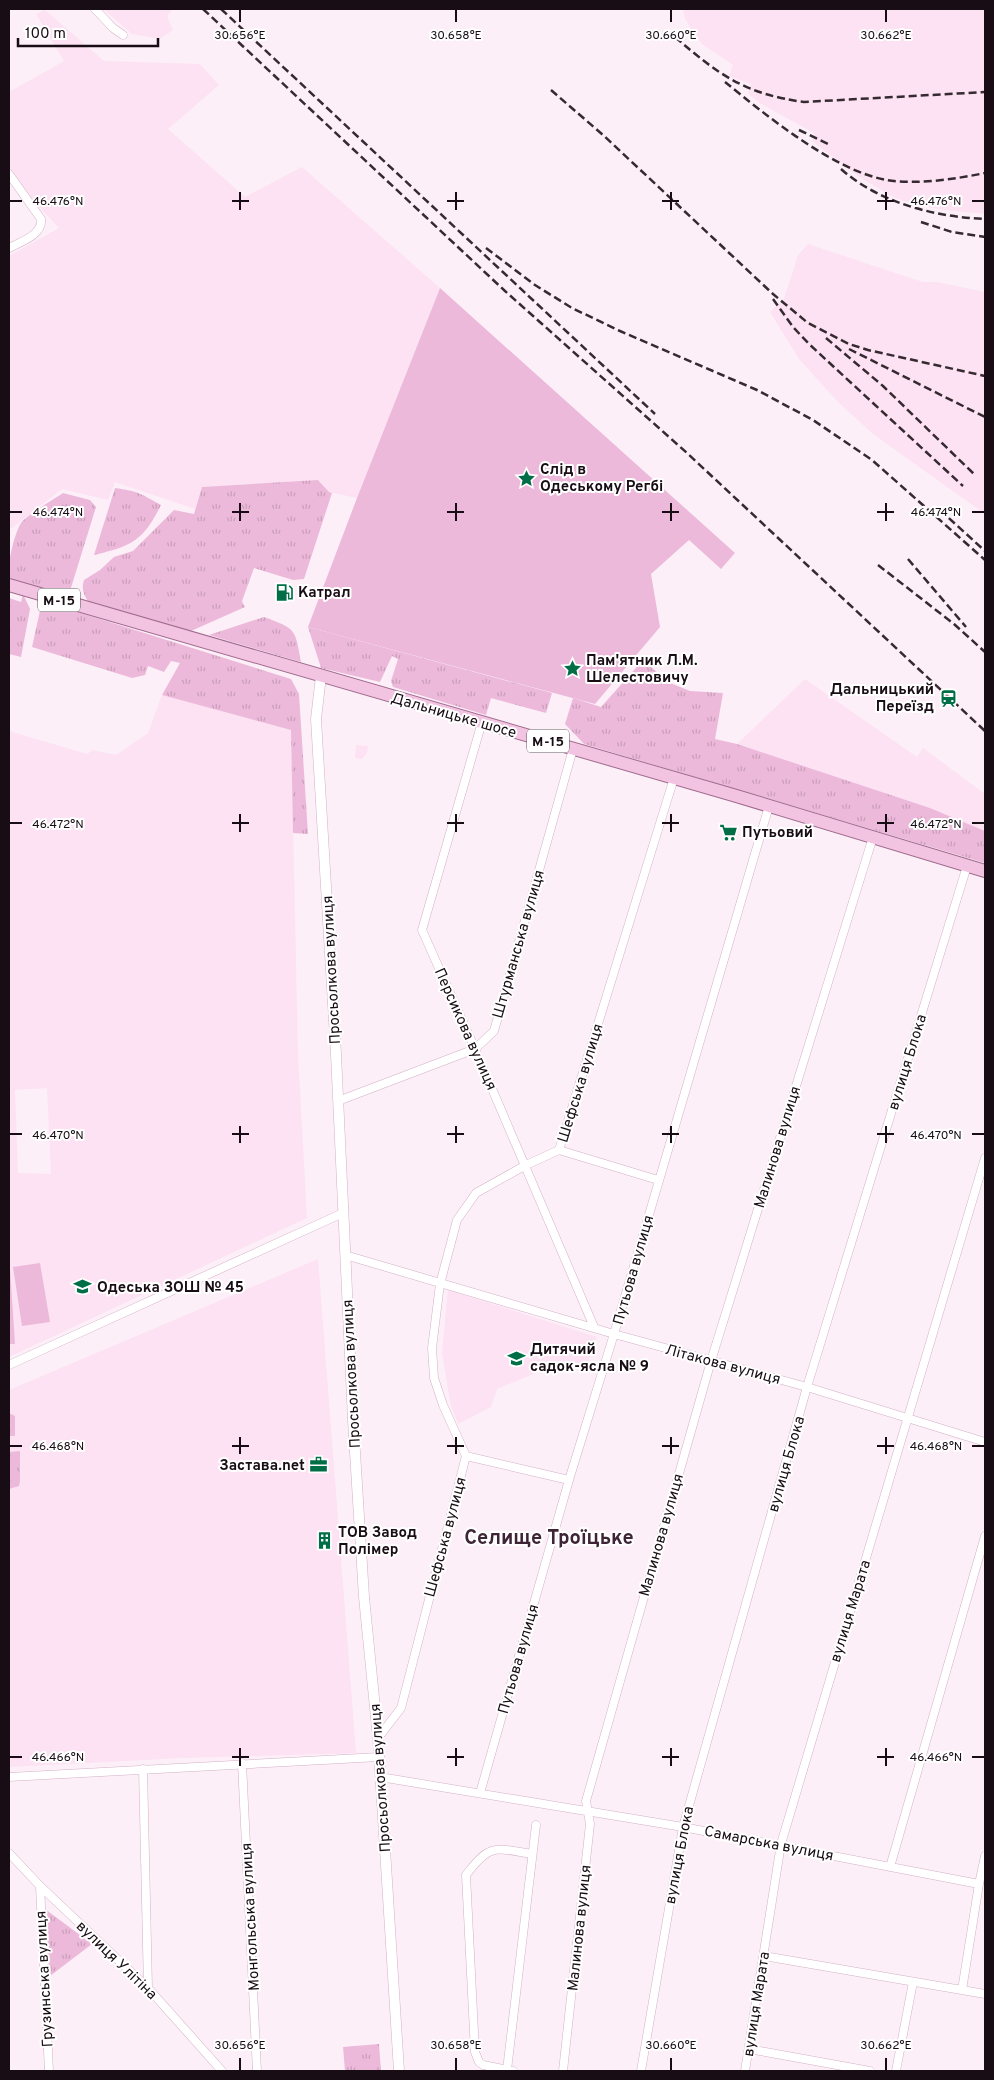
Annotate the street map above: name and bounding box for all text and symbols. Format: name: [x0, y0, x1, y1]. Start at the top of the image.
scale bar: [18, 15, 158, 47]
text: 100 m: [25, 25, 66, 44]
text: 30.656°E: [214, 28, 266, 44]
text: 30.658°E: [430, 28, 482, 44]
text: 30.660°E: [645, 28, 697, 44]
text: 30.662°E: [860, 28, 912, 44]
text: 46.476°N: [33, 194, 83, 210]
text: 46.476°N: [911, 194, 961, 210]
place label: Слід в Одеському Регбі: [540, 461, 663, 497]
place icon: Слід в Одеському Регбі: [516, 468, 536, 488]
text: 46.474°N: [33, 505, 83, 521]
text: 46.474°N: [911, 505, 961, 521]
fuel station icon: Катрал: [274, 582, 294, 602]
place label: Катрал: [298, 584, 351, 603]
road number: М-15: [38, 588, 80, 612]
place label: Пам'ятник Л.М. Шелестовичу: [586, 652, 698, 688]
place icon: Пам'ятник Л.М. Шелестовичу: [562, 659, 582, 679]
place label: Дальницький Переїзд: [830, 681, 934, 717]
station icon: Дальницький Переїзд: [938, 688, 958, 708]
street label: Дальницьке шосе: [389, 689, 518, 743]
road number: М-15: [527, 729, 569, 752]
text: 46.472°N: [32, 817, 84, 833]
text: 46.472°N: [910, 817, 962, 833]
supermarket icon: Путьовий: [718, 822, 738, 842]
place label: Путьовий: [742, 824, 813, 843]
street label: Штурманська вулиця: [489, 868, 550, 1021]
street label: Просьолкова вулиця: [319, 895, 346, 1045]
street label: Персикова вулиця: [429, 965, 500, 1094]
street label: вулиця Блока: [885, 1012, 932, 1113]
street label: Шефська вулиця: [554, 1022, 609, 1145]
street label: Малинова вулиця: [751, 1084, 806, 1211]
text: 46.470°N: [32, 1128, 84, 1144]
text: 46.470°N: [910, 1128, 962, 1144]
street label: Путьова вулиця: [610, 1213, 659, 1328]
school or university icon: Одеська ЗОШ № 45: [73, 1277, 93, 1297]
place label: Одеська ЗОШ № 45: [97, 1279, 244, 1298]
street label: Просьолкова вулиця: [339, 1299, 366, 1449]
place label: Дитячий садок-ясла № 9: [530, 1341, 649, 1377]
street label: Літакова вулиця: [663, 1341, 782, 1390]
school or university icon: Дитячий садок-ясла № 9: [506, 1348, 526, 1368]
street label: вулиця Блока: [765, 1414, 810, 1515]
text: 46.468°N: [32, 1439, 84, 1455]
text: 46.468°N: [910, 1439, 962, 1455]
office icon: Застава.net: [309, 1455, 329, 1475]
place label: Застава.net: [219, 1457, 305, 1476]
street label: Малинова вулиця: [636, 1472, 689, 1599]
street label: Шефська вулиця: [421, 1475, 472, 1599]
place label: ТОВ Завод Полімер: [338, 1524, 417, 1560]
district label: Селище Троїцьке: [464, 1526, 634, 1552]
building icon: ТОВ Завод Полімер: [314, 1531, 334, 1551]
street label: вулиця Марата: [827, 1558, 876, 1665]
street label: Путьова вулиця: [495, 1602, 544, 1717]
street label: Просьолкова вулиця: [367, 1703, 396, 1853]
text: 46.466°N: [32, 1750, 84, 1766]
text: 46.466°N: [910, 1750, 962, 1766]
street label: вулиця Блока: [662, 1805, 699, 1906]
street label: Самарська вулиця: [702, 1823, 835, 1866]
street label: Монгольська вулиця: [238, 1842, 265, 1992]
street label: Малинова вулиця: [564, 1864, 597, 1992]
street label: Грузинська вулиця: [32, 1910, 59, 2048]
street label: вулиця Улітіна: [71, 1918, 161, 2005]
street label: вулиця Марата: [740, 1950, 775, 2058]
text: 30.656°E: [214, 2038, 266, 2054]
text: 30.658°E: [430, 2038, 482, 2054]
text: 30.660°E: [645, 2038, 697, 2054]
text: 30.662°E: [860, 2038, 912, 2054]

